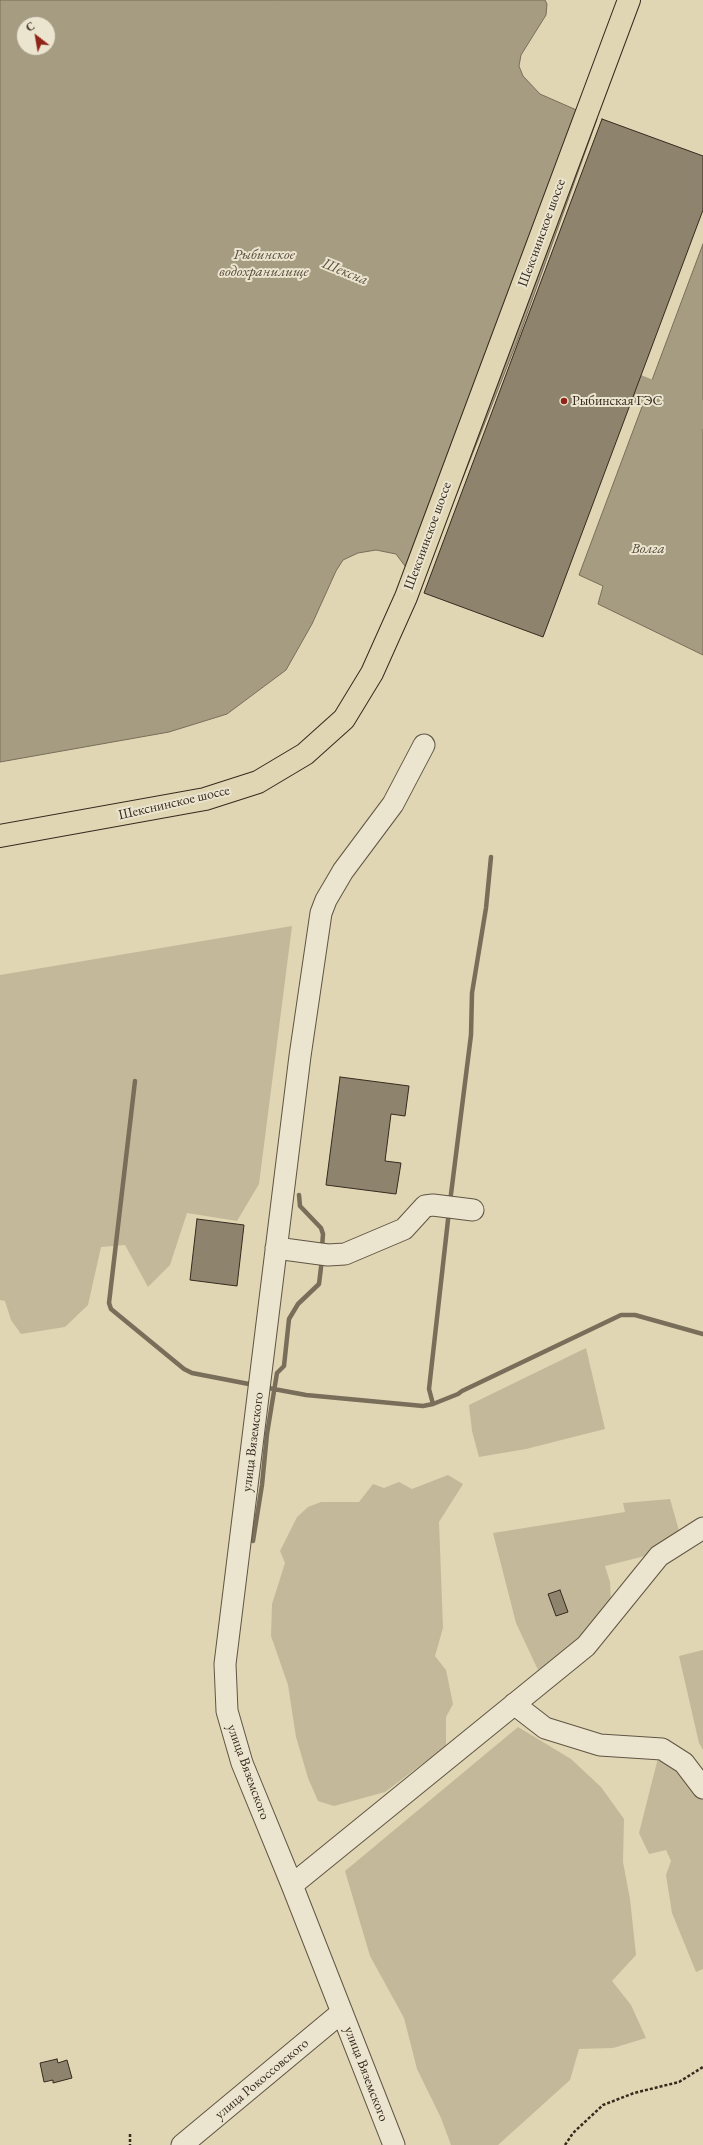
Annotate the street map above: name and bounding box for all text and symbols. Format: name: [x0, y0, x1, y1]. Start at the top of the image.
north arrow: [16, 16, 56, 56]
text: С: [23, 19, 37, 35]
street label: Шекснинское шоссе: [515, 177, 569, 289]
water label: Рыбинское водохранилище: [219, 246, 309, 281]
water label: Шексна: [319, 255, 371, 289]
place label: Рыбинская ГЭС: [572, 393, 662, 409]
marker: Рыбинская ГЭС: [559, 396, 569, 406]
street label: Шекснинское шоссе: [401, 480, 455, 592]
water label: Волга: [631, 540, 665, 558]
street label: Шекснинское шоссе: [117, 782, 231, 824]
street label: улица Вяземского: [239, 1391, 267, 1493]
street label: улица Вяземского: [223, 1722, 273, 1822]
street label: улица Вяземского: [340, 2024, 392, 2124]
street label: улица Рокоссовского: [212, 2035, 312, 2123]

